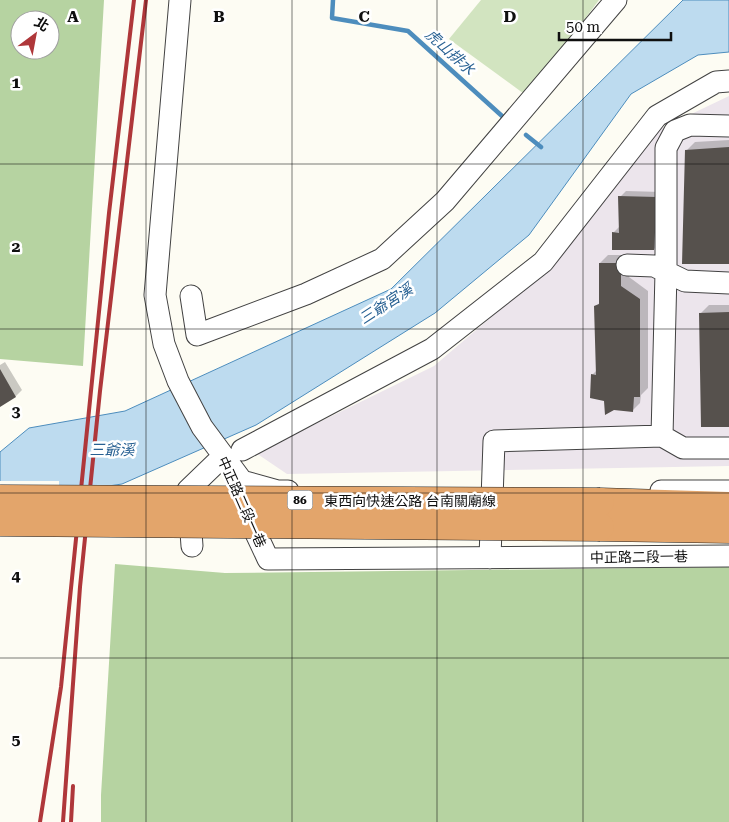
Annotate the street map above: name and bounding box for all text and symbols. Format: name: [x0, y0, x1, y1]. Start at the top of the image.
text: A: [67, 7, 79, 26]
text: B: [213, 7, 225, 26]
text: C: [358, 7, 370, 26]
text: D: [504, 7, 517, 26]
north arrow: [10, 10, 60, 60]
scale bar: [559, 10, 672, 42]
text: 北: [32, 13, 52, 34]
text: 50 m: [566, 18, 601, 36]
water label: 虎山排水: [422, 25, 479, 79]
text: 1: [12, 73, 21, 92]
text: 2: [12, 237, 21, 256]
water label: 三爺宮溪: [356, 279, 418, 328]
text: 3: [12, 402, 21, 421]
water label: 三爺溪: [89, 441, 136, 459]
street label: 中正路二段一巷: [215, 454, 269, 550]
road number: 86: [288, 490, 312, 510]
street label: 東西向快速公路 台南關廟線: [324, 493, 496, 509]
street label: 中正路二段一巷: [590, 548, 688, 566]
text: 4: [12, 566, 21, 585]
text: 5: [12, 730, 21, 749]

